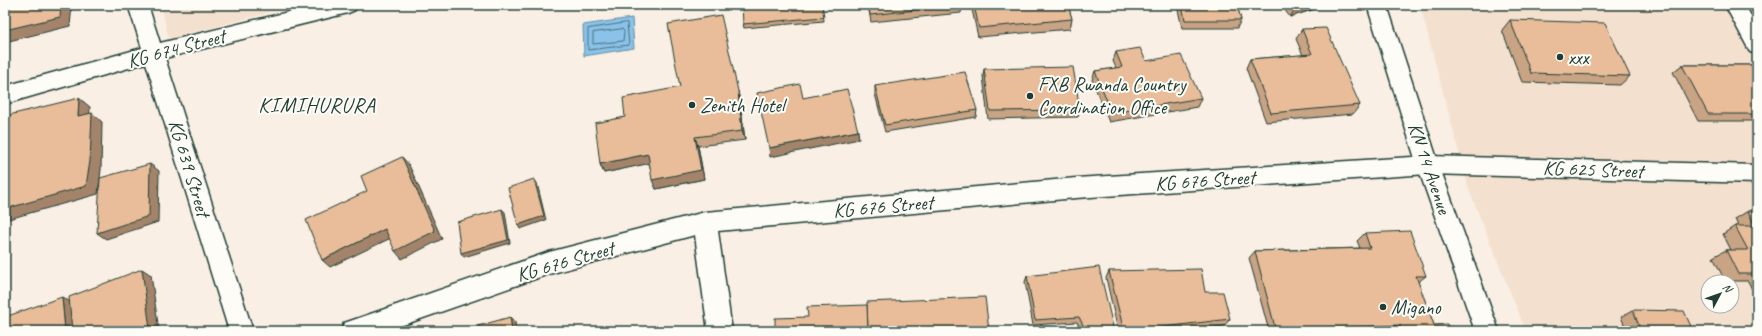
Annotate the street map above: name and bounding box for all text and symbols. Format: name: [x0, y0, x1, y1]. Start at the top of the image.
street label: KG 674 Street: [125, 23, 231, 74]
place label: xxx: [1568, 45, 1591, 70]
marker: xxx: [1555, 52, 1565, 62]
place label: FXB Rwanda Country Coordination Office: [1038, 72, 1188, 120]
marker: FXB Rwanda Country Coordination Office: [1025, 91, 1035, 101]
district label: KIMIHURURA: [258, 92, 376, 118]
place label: Zenith Hotel: [700, 93, 788, 118]
marker: Zenith Hotel: [687, 100, 697, 110]
street label: KG 639 Street: [163, 117, 217, 223]
street label: KN 14 Avenue: [1402, 119, 1457, 219]
street label: KG 625 Street: [1542, 155, 1647, 184]
street label: KG 676 Street: [1154, 164, 1259, 196]
street label: KG 676 Street: [832, 189, 937, 223]
street label: KG 676 Street: [514, 235, 620, 287]
north arrow: [1700, 274, 1740, 314]
text: N: [1720, 280, 1736, 296]
place label: Migano: [1391, 295, 1441, 320]
marker: Migano: [1378, 302, 1388, 312]

